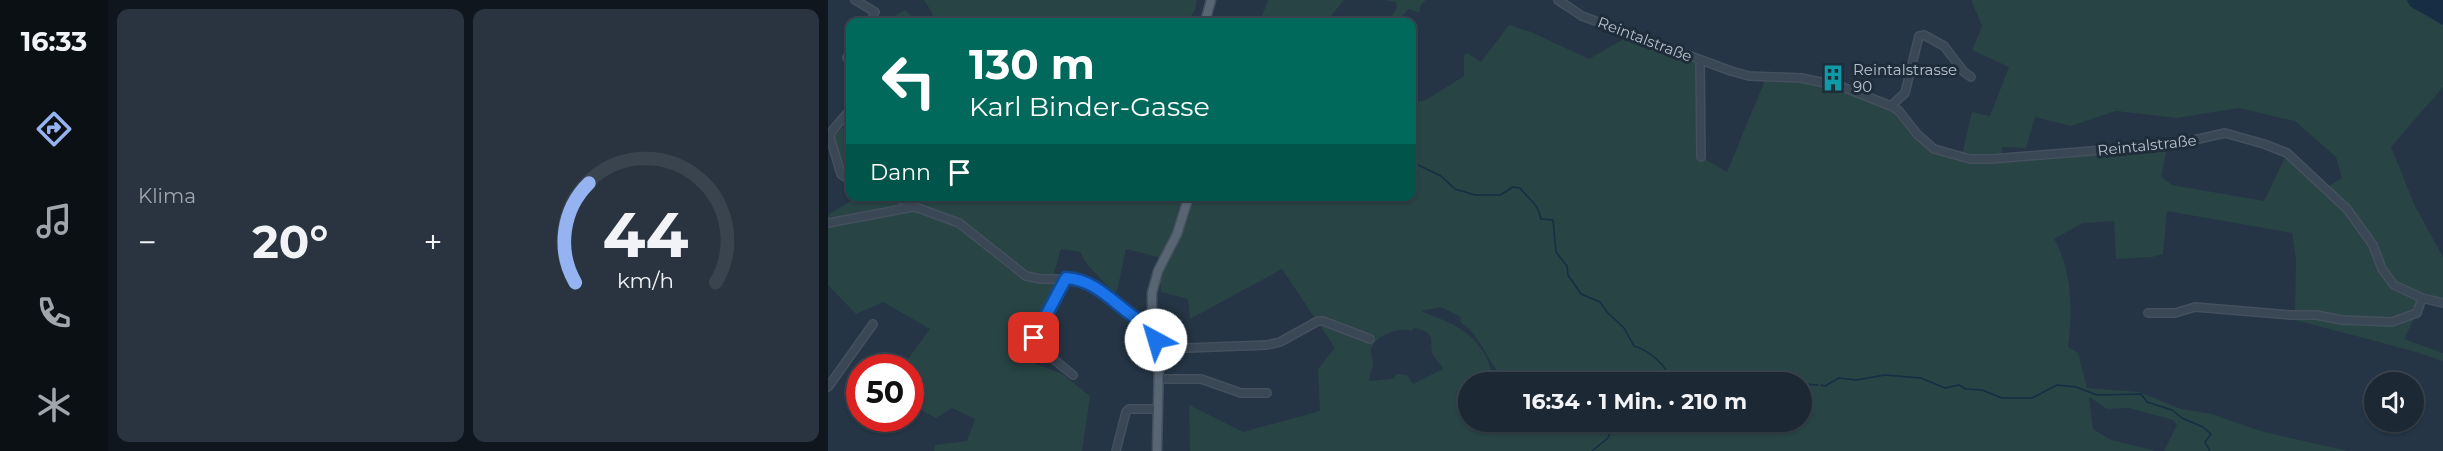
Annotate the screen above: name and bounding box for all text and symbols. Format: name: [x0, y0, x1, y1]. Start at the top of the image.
street label: Reintalstraße: [1595, 12, 1695, 66]
text: 16:33: [21, 25, 87, 58]
text: 130 m: [969, 38, 1095, 90]
icon: left: [870, 42, 948, 120]
place label: Reintalstrasse 90: [1853, 60, 1957, 96]
building icon: Reintalstrasse 90: [1818, 63, 1848, 93]
text: Karl Binder-Gasse: [969, 90, 1210, 123]
icon: directions: [33, 108, 75, 150]
street label: Reintalstraße: [2097, 130, 2197, 160]
icon: arrive: [943, 156, 976, 189]
text: Dann: [870, 159, 931, 186]
text: Klima: [138, 184, 196, 208]
text: 44: [603, 197, 689, 273]
icon: music: [33, 200, 75, 242]
text: 20°: [252, 214, 328, 269]
text: −: [138, 222, 157, 262]
text: +: [424, 222, 442, 262]
text: km/h: [617, 267, 674, 293]
icon: phone: [33, 292, 75, 334]
position arrow: [1124, 308, 1188, 372]
pin: [1008, 312, 1059, 363]
icon: arrive: [1017, 321, 1050, 354]
speed limit sign: 50: [846, 354, 924, 432]
map controls: [2364, 372, 2424, 432]
button: sound: [2364, 372, 2424, 432]
icon: climate: [33, 384, 75, 426]
text: 16:34 · 1 Min. · 210 m: [1523, 388, 1747, 415]

